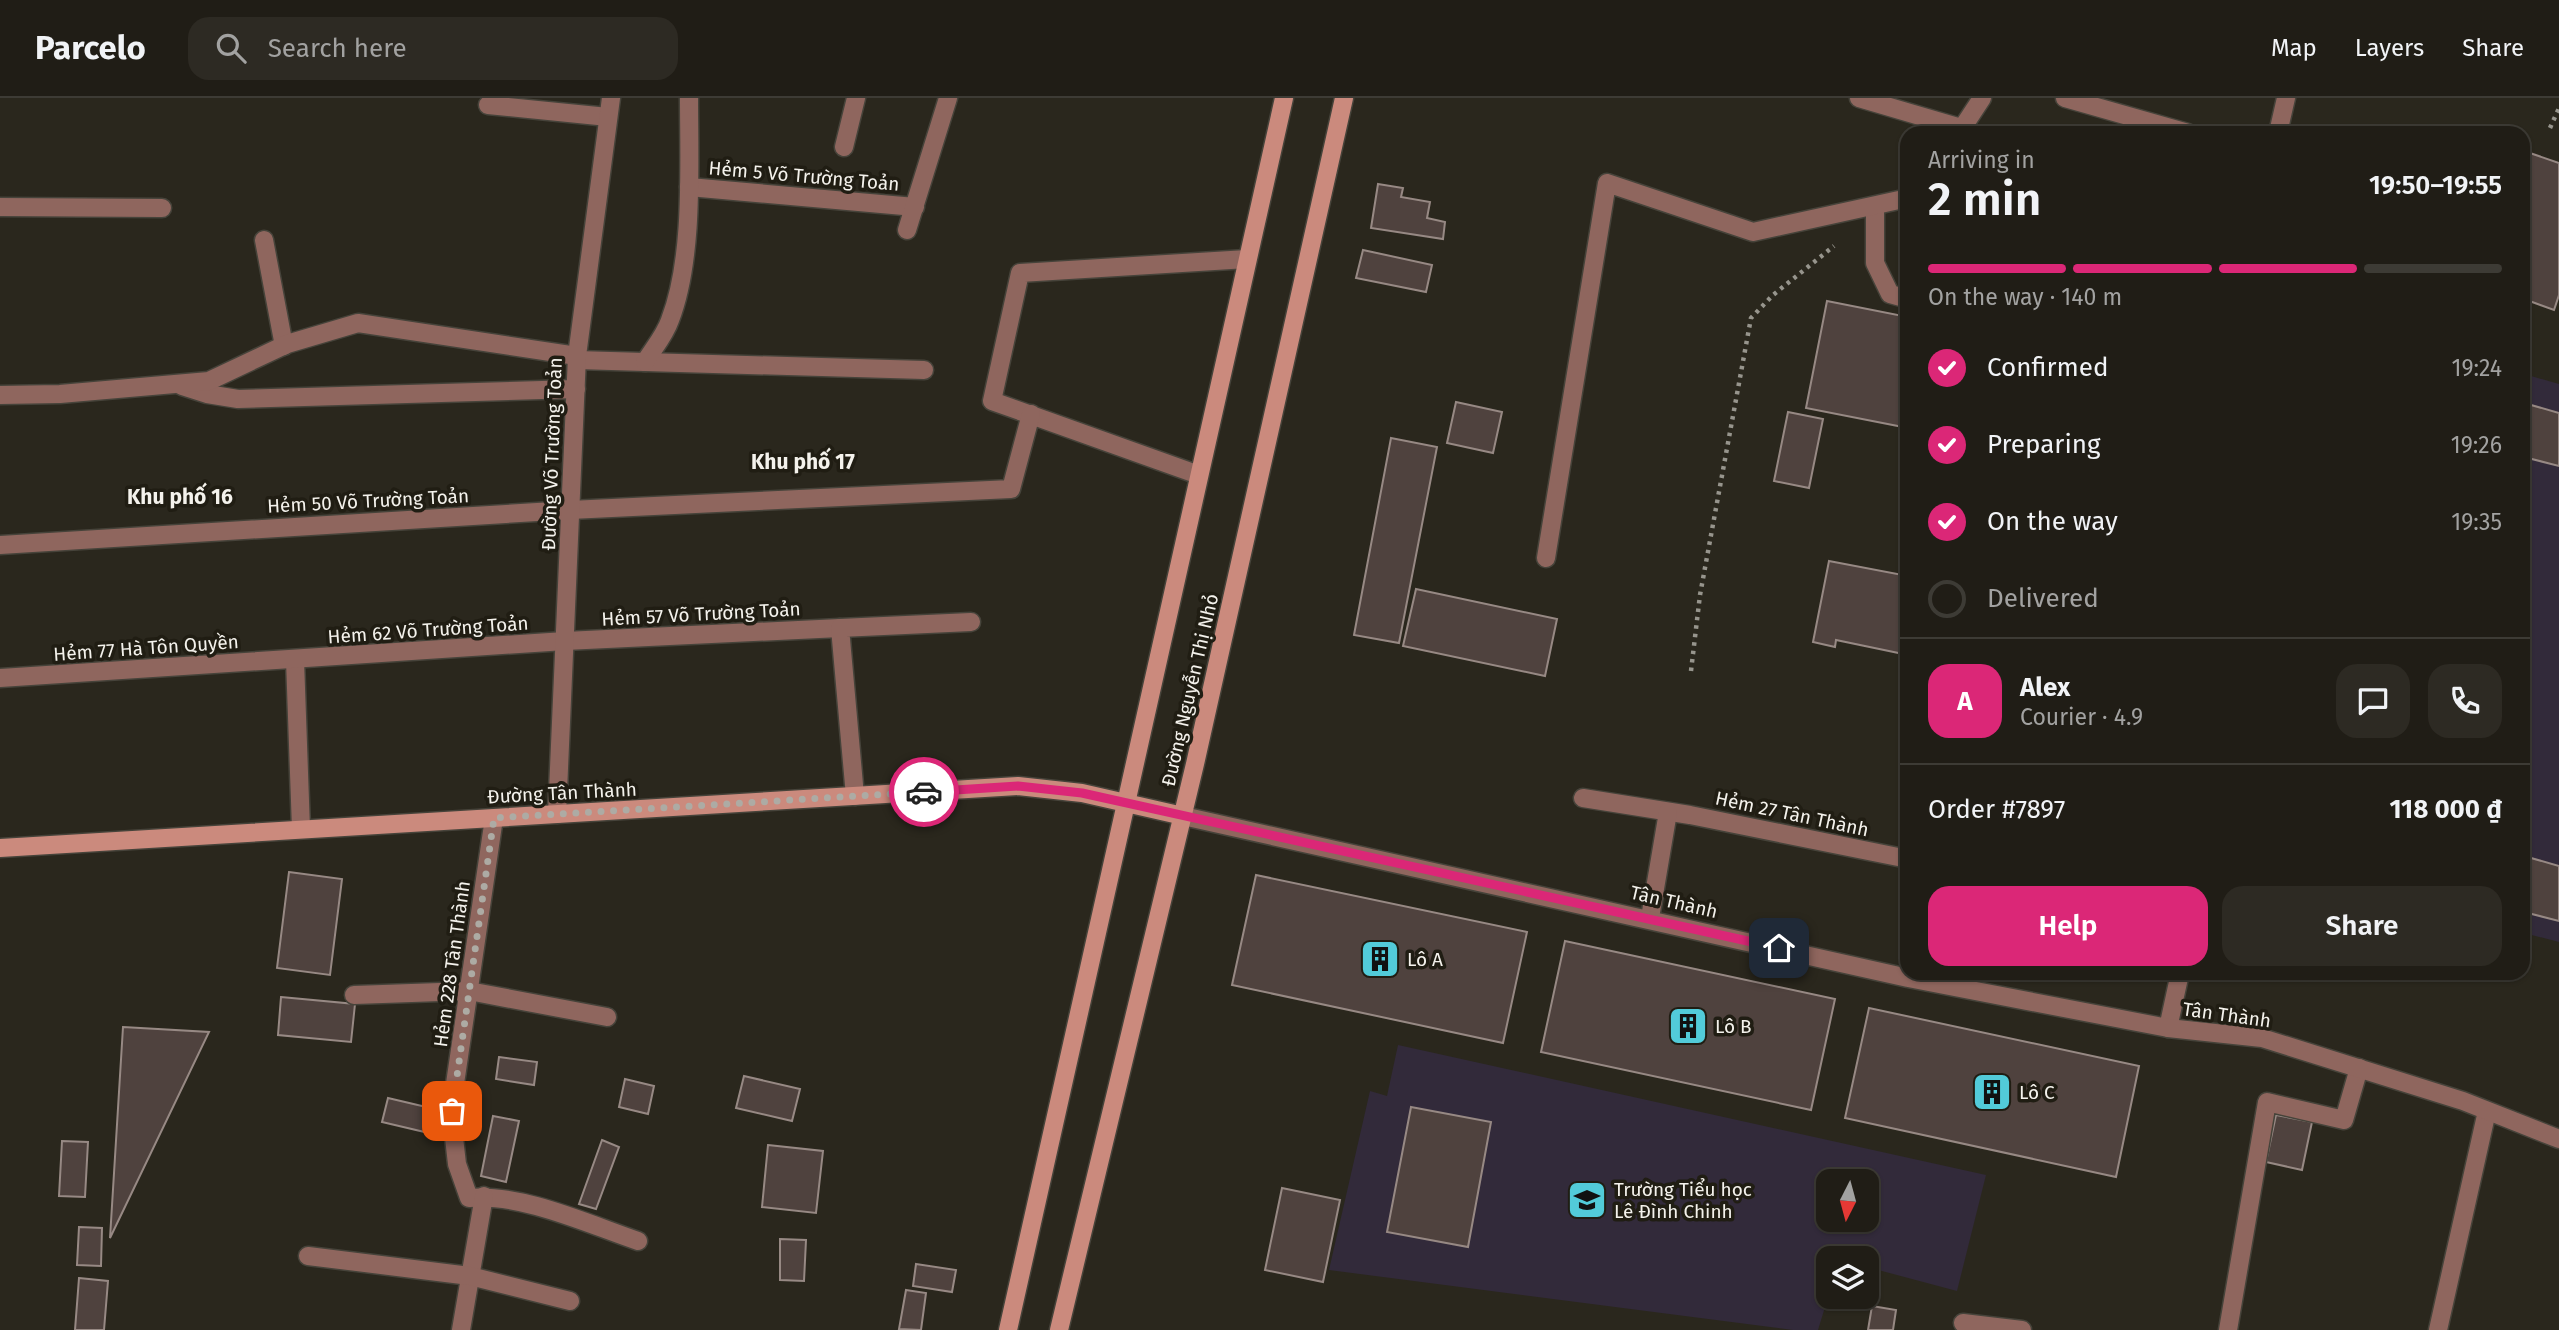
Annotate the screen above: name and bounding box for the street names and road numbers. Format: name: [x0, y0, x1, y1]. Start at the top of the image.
street label: Hẻm 5 Võ Trường Toản: [708, 156, 900, 196]
street label: Đường Võ Trường Toản: [537, 357, 567, 551]
street label: Hẻm 50 Võ Trường Toản: [266, 484, 470, 518]
street label: Đường Nguyễn Thị Nhỏ: [1157, 591, 1223, 789]
street label: Hẻm 57 Võ Trường Toản: [601, 597, 801, 631]
street label: Hẻm 62 Võ Trường Toản: [327, 612, 529, 648]
street label: Hẻm 77 Hà Tôn Quyền: [53, 630, 239, 666]
street label: Đường Tân Thành: [487, 778, 637, 808]
street label: Hẻm 27 Tân Thành: [1713, 787, 1871, 841]
street label: Hẻm 228 Tân Thành: [429, 879, 475, 1049]
street label: Tân Thành: [1628, 881, 1720, 923]
street label: Tân Thành: [2181, 997, 2273, 1033]

